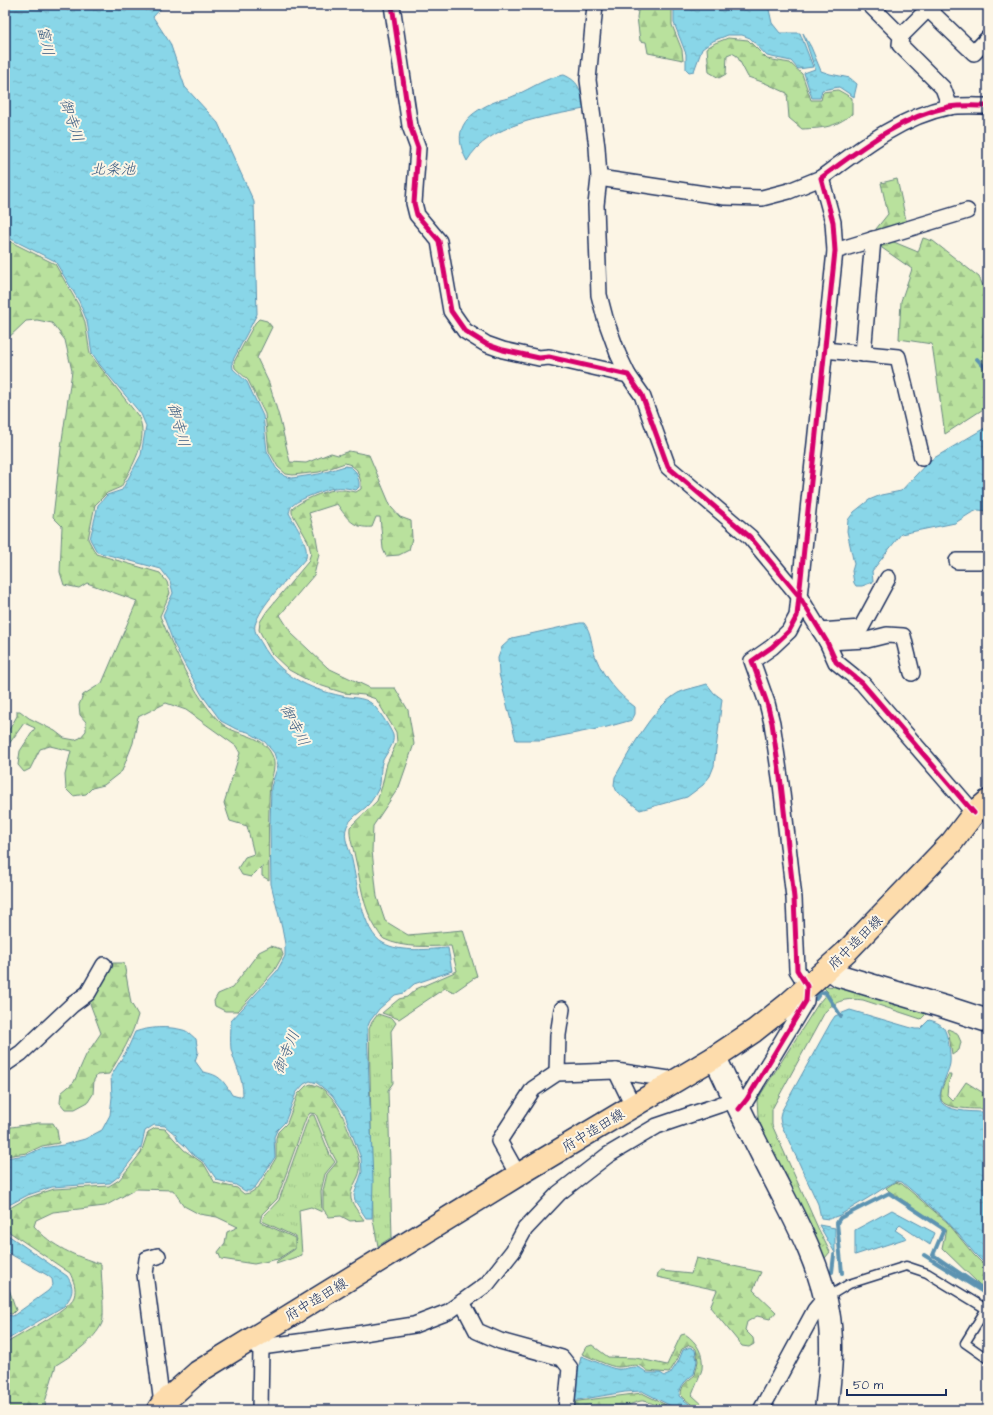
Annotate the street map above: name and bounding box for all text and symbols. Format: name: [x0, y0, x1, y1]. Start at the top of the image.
water label: 富川: [32, 24, 59, 58]
water label: 御寺川: [55, 96, 88, 145]
water label: 北条池: [90, 159, 136, 180]
water label: 御寺川: [163, 401, 194, 450]
water label: 御寺川: [275, 700, 314, 750]
street label: 府中造田線: [824, 911, 888, 975]
water label: 御寺川: [268, 1027, 305, 1077]
street label: 府中造田線: [558, 1104, 629, 1157]
street label: 府中造田線: [281, 1273, 352, 1326]
scale bar: [847, 1371, 946, 1397]
text: 50 m: [853, 1377, 884, 1394]

